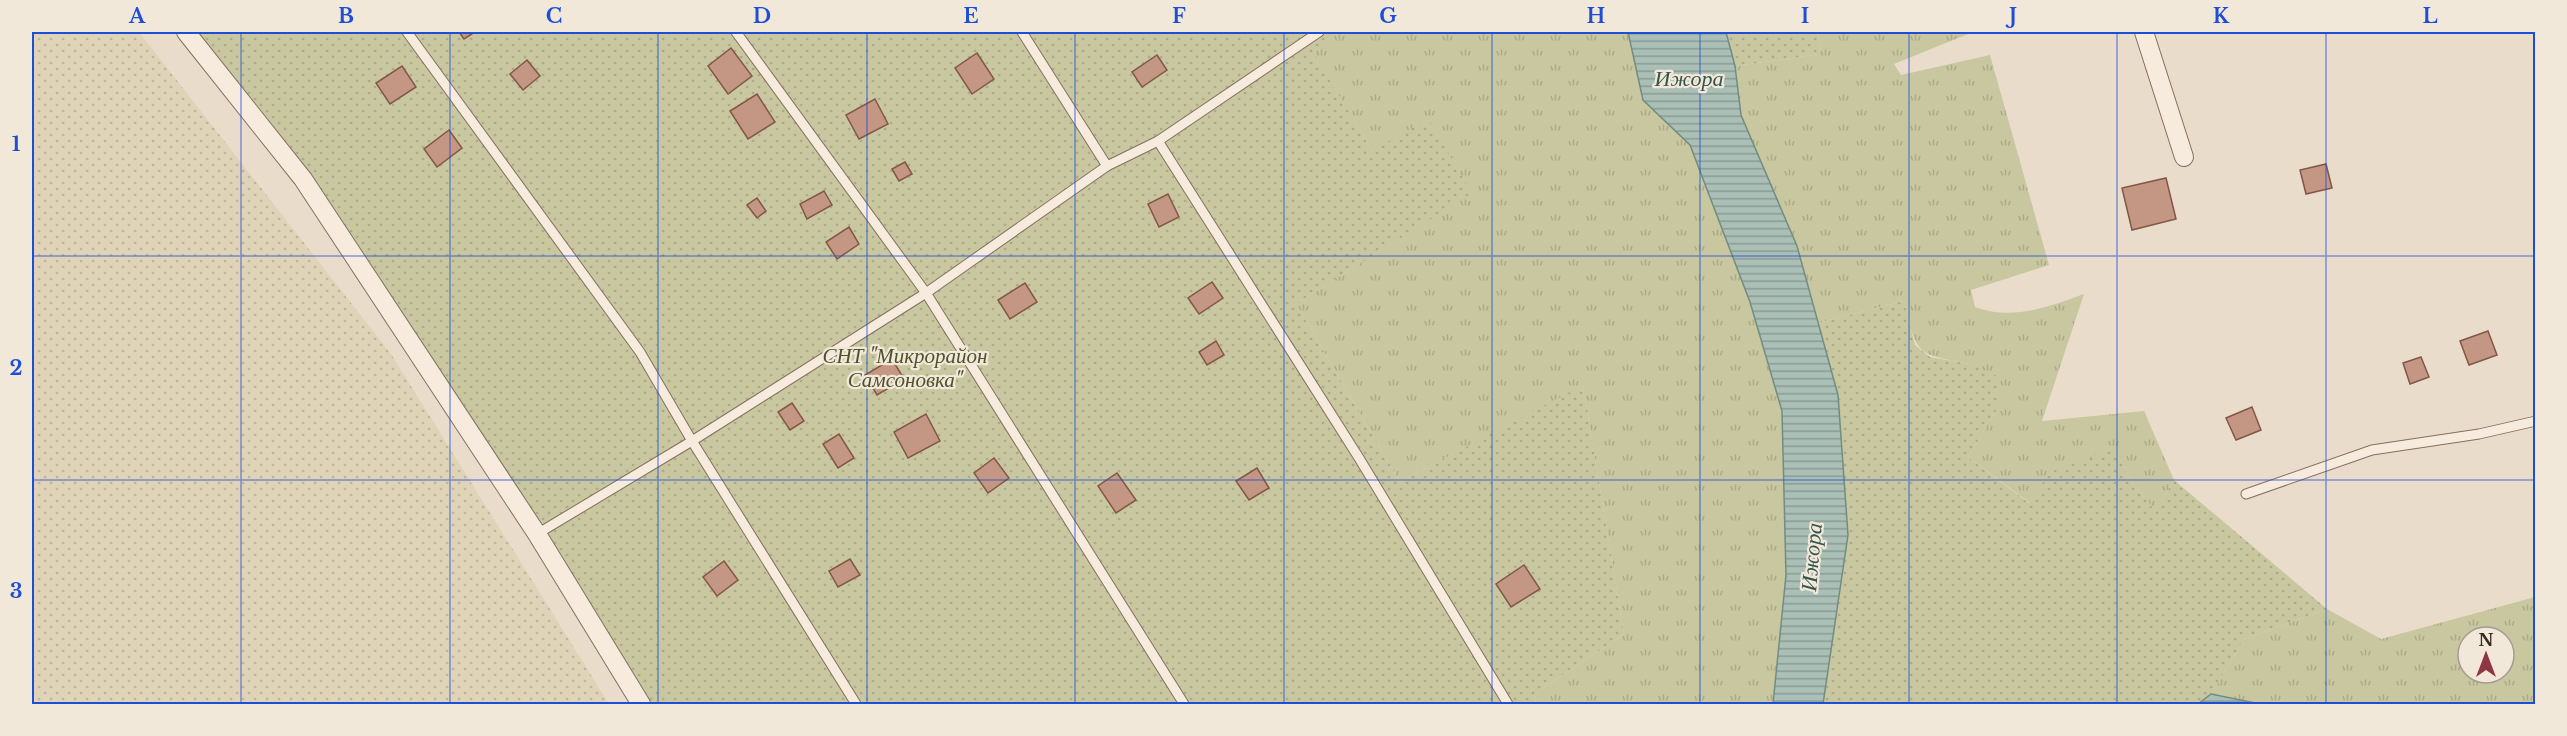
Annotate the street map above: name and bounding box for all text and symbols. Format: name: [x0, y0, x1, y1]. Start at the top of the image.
text: A: [128, 4, 146, 28]
text: B: [338, 4, 354, 28]
text: C: [546, 4, 562, 28]
text: D: [753, 4, 771, 28]
text: E: [963, 4, 979, 28]
text: F: [1172, 4, 1186, 28]
text: G: [1379, 4, 1397, 28]
text: H: [1587, 4, 1606, 28]
text: I: [1801, 4, 1809, 28]
text: J: [2005, 4, 2017, 28]
text: K: [2213, 4, 2230, 28]
text: L: [2422, 4, 2438, 28]
water label: Ижора: [1654, 65, 1723, 92]
text: 1: [12, 132, 21, 156]
park label: СНТ "Микрорайон Самсоновка": [823, 343, 987, 393]
text: 2: [9, 356, 23, 380]
water label: Ижора: [1795, 522, 1828, 593]
text: 3: [10, 579, 22, 603]
north arrow: [2456, 625, 2516, 685]
text: N: [2478, 630, 2494, 650]

